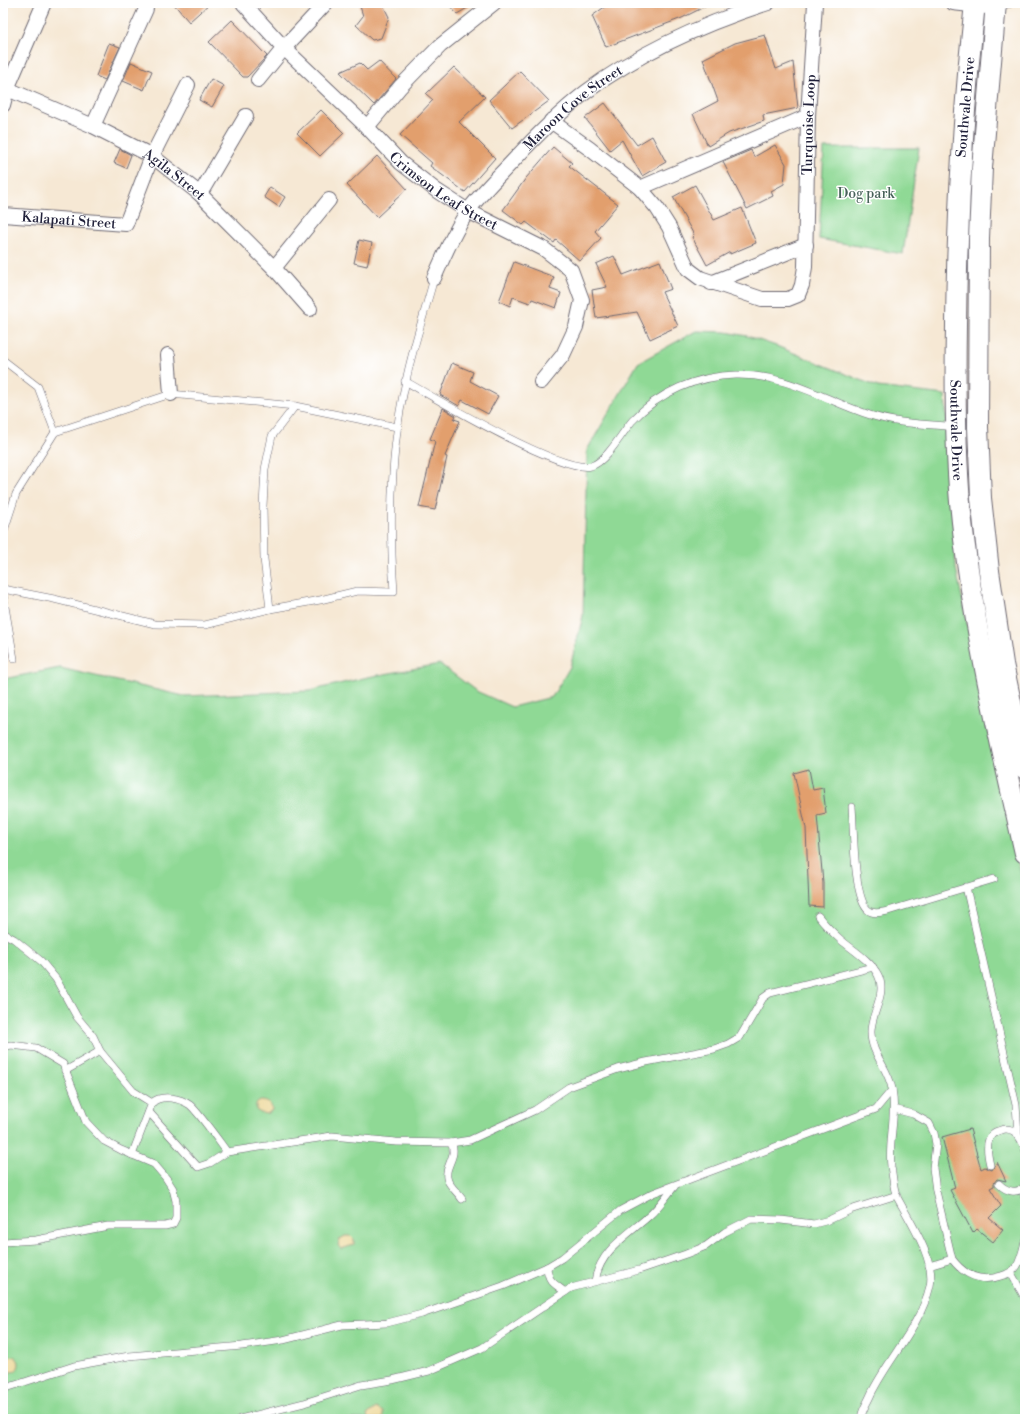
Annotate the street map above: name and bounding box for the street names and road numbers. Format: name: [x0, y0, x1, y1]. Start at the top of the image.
street label: Southvale Drive: [953, 56, 979, 158]
street label: Maroon Cove Street: [520, 62, 626, 155]
street label: Turquoise Loop: [799, 74, 821, 175]
street label: Agila Street: [139, 145, 209, 204]
street label: Crimson Leaf Street: [385, 148, 501, 234]
street label: Kalapati Street: [21, 208, 117, 233]
street label: Southvale Drive: [945, 380, 966, 481]

